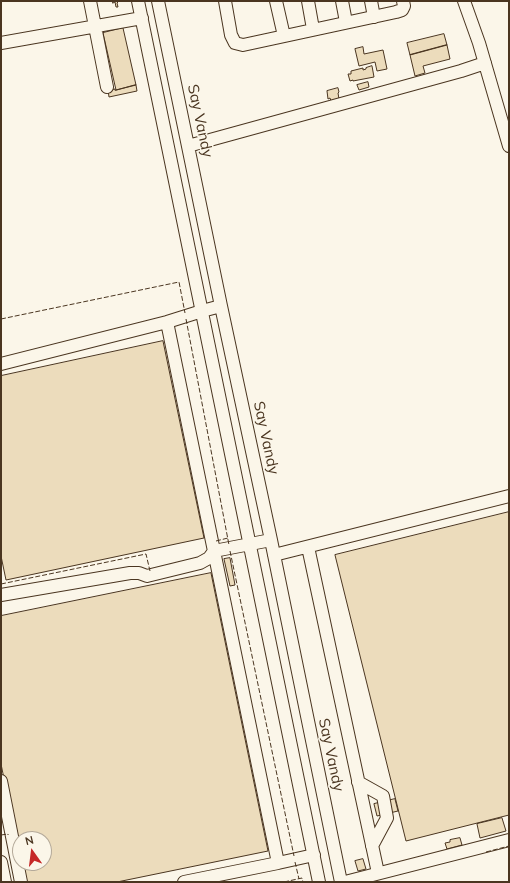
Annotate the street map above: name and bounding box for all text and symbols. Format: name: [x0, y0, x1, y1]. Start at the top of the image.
street label: Say Vandy: [183, 83, 217, 159]
street label: Say Vandy: [249, 400, 283, 476]
street label: Say Vandy: [314, 717, 348, 793]
north arrow: [12, 831, 52, 871]
text: N: [24, 833, 35, 848]

